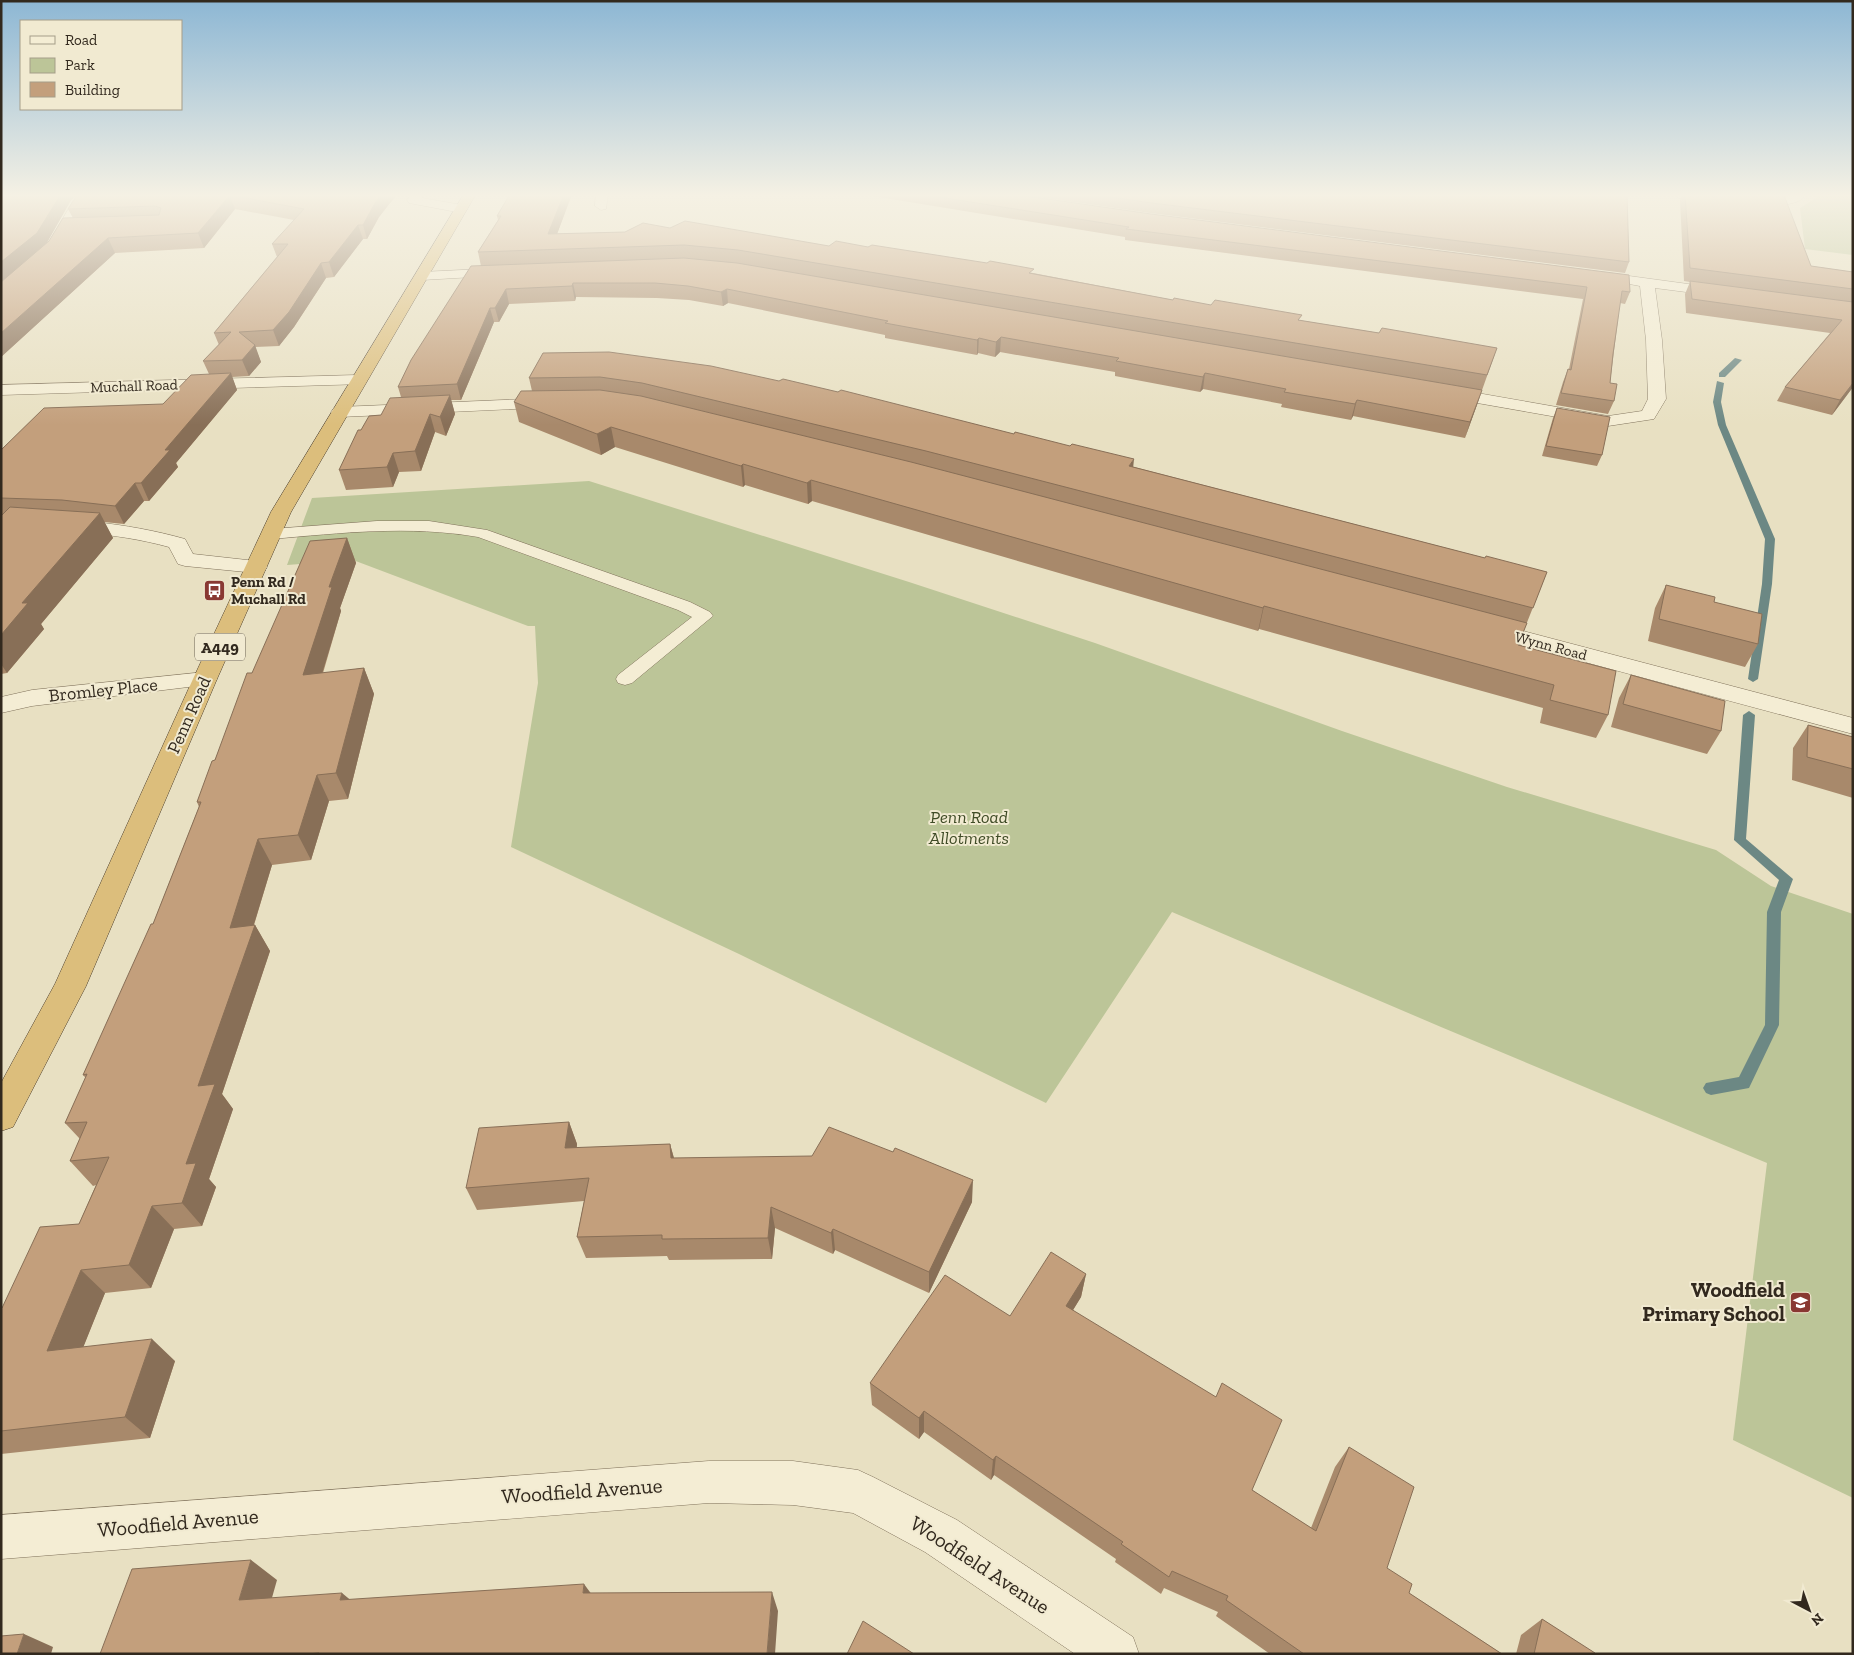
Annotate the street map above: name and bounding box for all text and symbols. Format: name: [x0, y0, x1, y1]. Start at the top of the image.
legend: [20, 20, 182, 110]
text: Road: [65, 31, 98, 49]
text: Park: [65, 56, 95, 74]
text: Building: [65, 81, 120, 99]
street label: Muchall Road: [90, 375, 179, 397]
place label: Penn Rd / Muchall Rd: [231, 573, 306, 608]
bus stop icon: Penn Rd / Muchall Rd: [203, 579, 227, 603]
street label: Wynn Road: [1513, 628, 1590, 664]
road number: A449: [195, 634, 245, 660]
street label: Bromley Place: [47, 673, 159, 707]
street label: Penn Road: [162, 673, 216, 757]
park label: Penn Road Allotments: [928, 806, 1009, 849]
place label: Woodfield Primary School: [1642, 1277, 1785, 1326]
school or university icon: Woodfield Primary School: [1789, 1290, 1813, 1314]
street label: Woodfield Avenue: [501, 1472, 663, 1509]
street label: Woodfield Avenue: [97, 1503, 260, 1542]
street label: Woodfield Avenue: [906, 1510, 1055, 1619]
north arrow: [1784, 1585, 1834, 1635]
text: N: [1807, 1610, 1827, 1630]

